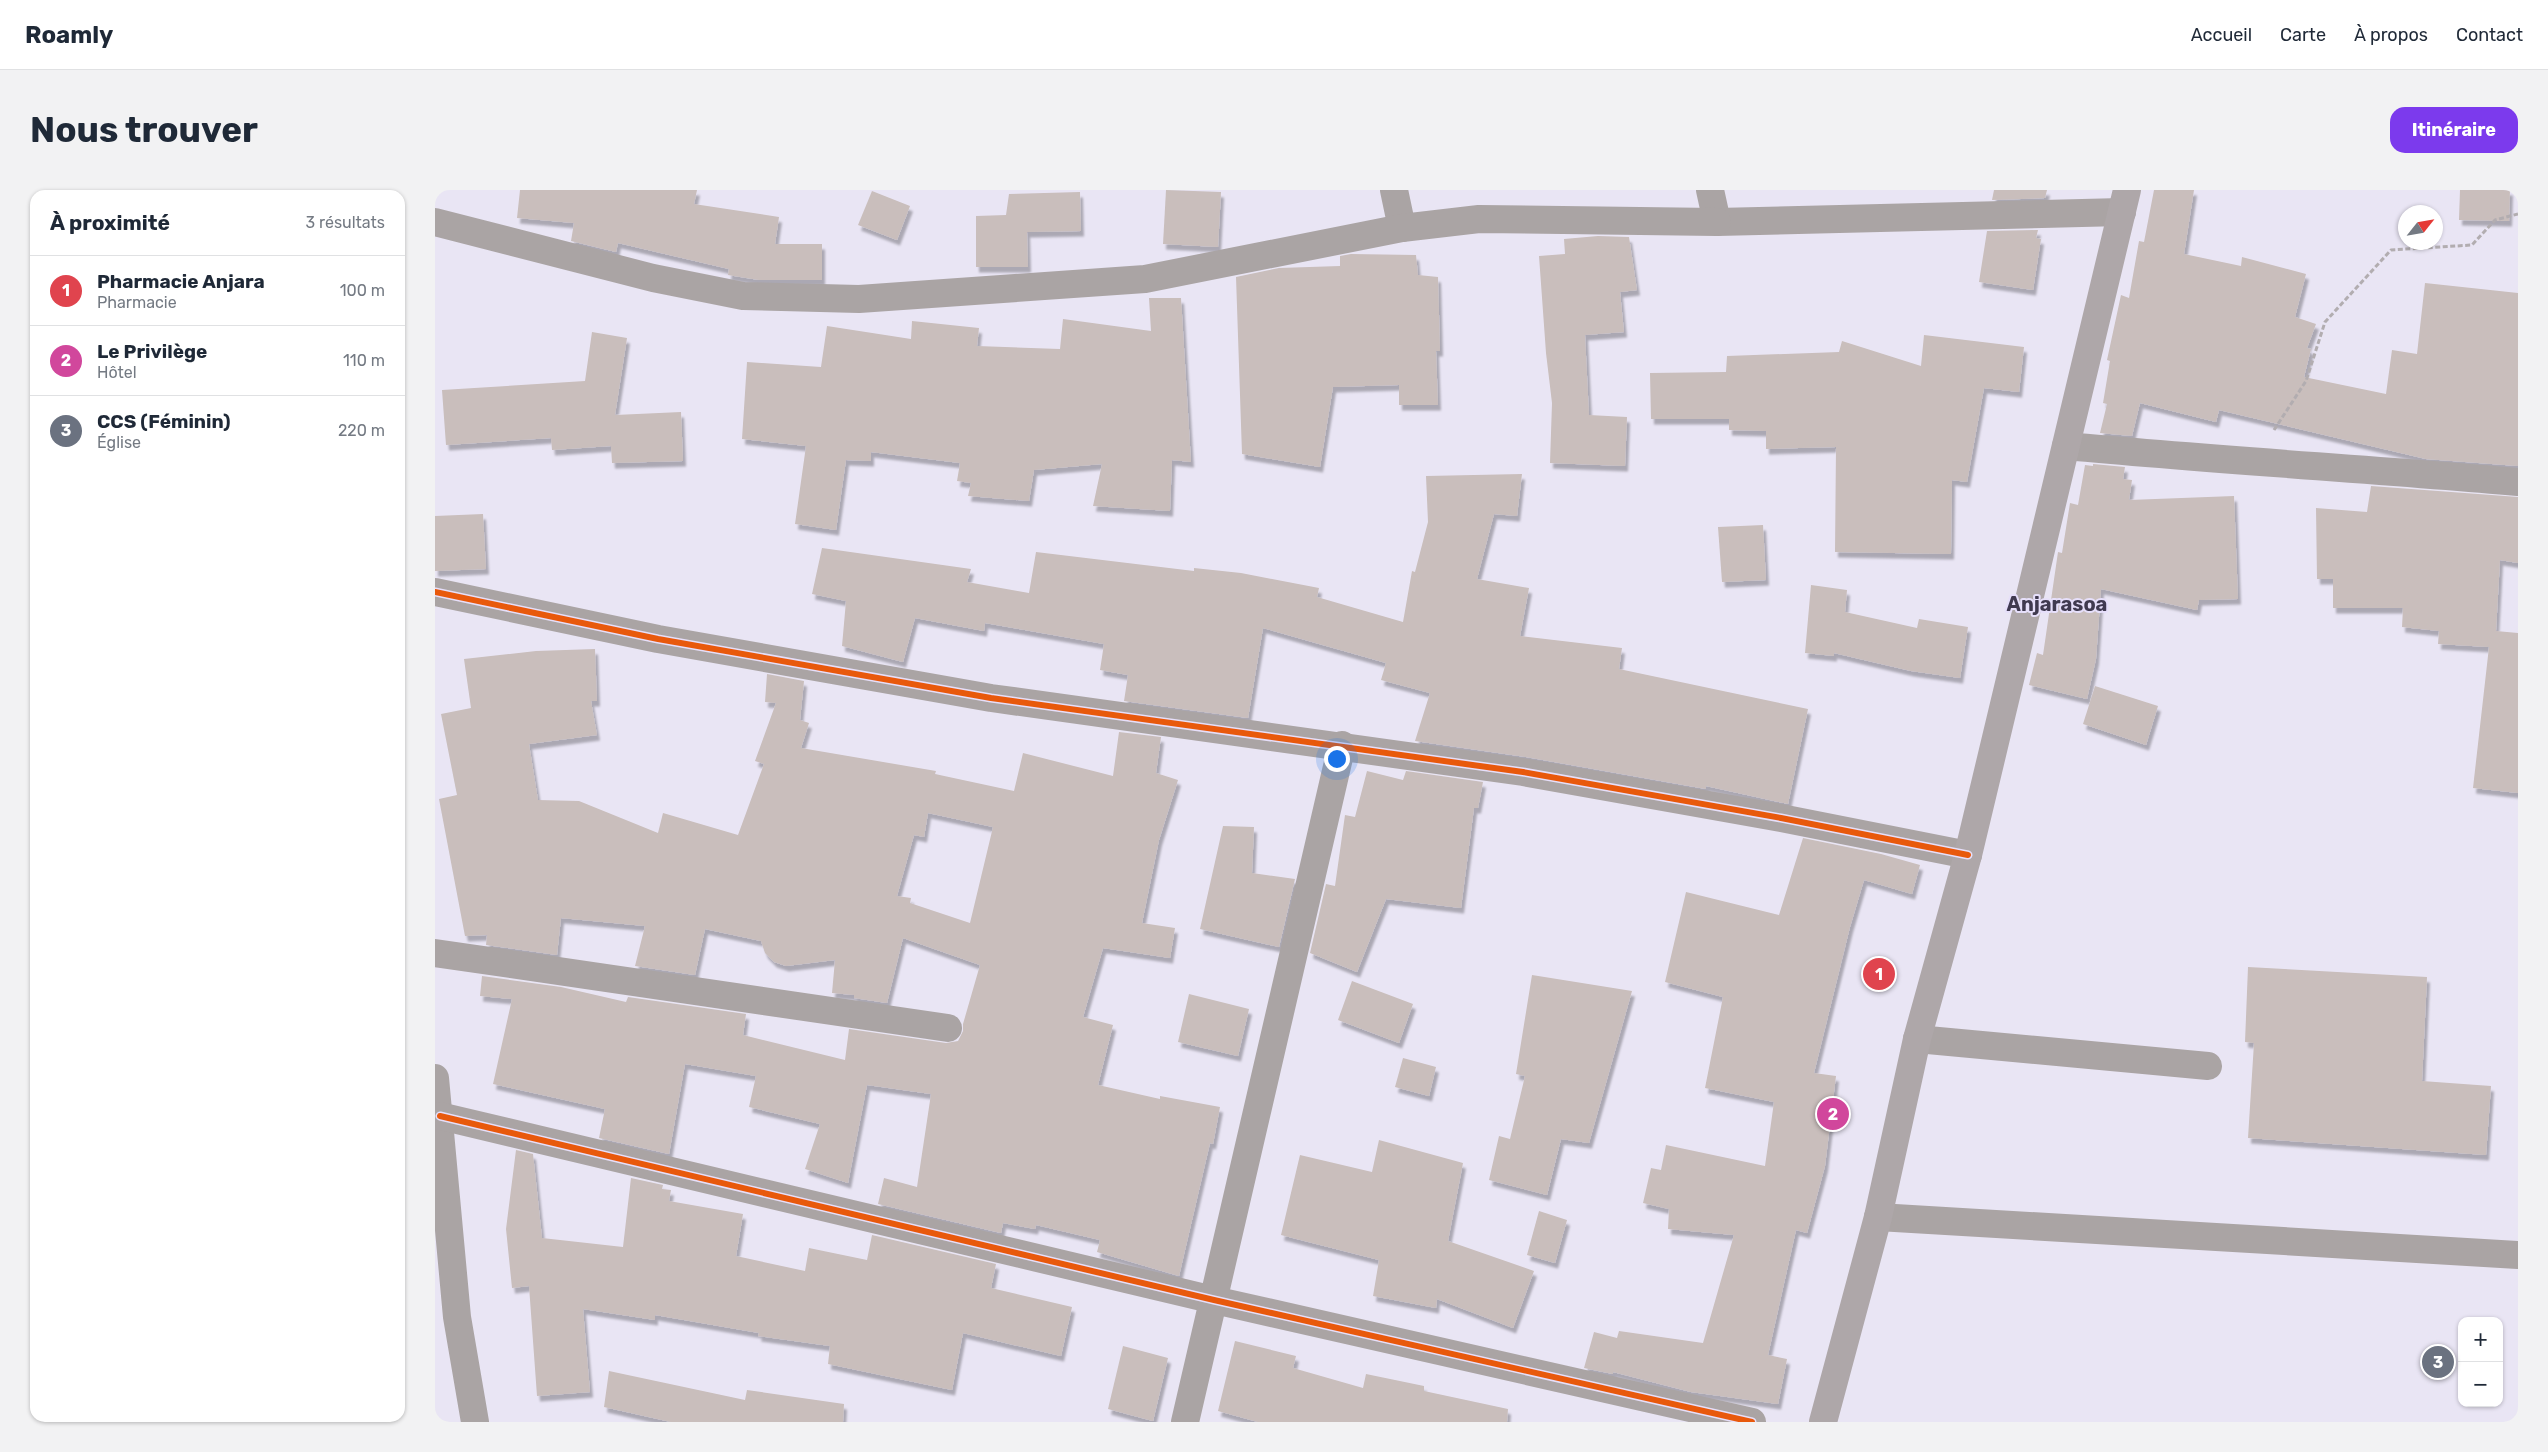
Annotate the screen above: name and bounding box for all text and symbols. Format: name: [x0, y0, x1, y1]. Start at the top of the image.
text: Roamly: [25, 21, 113, 49]
text: Accueil: [2191, 24, 2252, 46]
text: Carte: [2280, 24, 2326, 46]
text: À propos: [2354, 24, 2428, 46]
text: Contact: [2456, 24, 2523, 46]
button: Itinéraire: [2390, 107, 2518, 153]
text: Nous trouver: [30, 109, 258, 151]
north arrow: [2398, 205, 2443, 250]
text: À proximité: [50, 210, 170, 235]
text: 3 résultats: [305, 213, 385, 232]
text: Pharmacie Anjara: [97, 270, 265, 293]
text: 1: [62, 281, 70, 300]
text: 100 m: [340, 281, 385, 300]
text: Pharmacie: [97, 293, 177, 312]
text: Le Privilège: [97, 340, 207, 363]
text: 2: [61, 351, 71, 370]
text: 110 m: [343, 351, 385, 370]
text: Hôtel: [97, 363, 137, 382]
text: CCS (Féminin): [97, 410, 231, 433]
text: 3: [61, 421, 71, 440]
text: 220 m: [338, 421, 385, 440]
text: Église: [97, 433, 141, 452]
district label: Anjarasoa: [2007, 592, 2107, 616]
your location: [1324, 746, 1350, 772]
pin: 1: [1863, 955, 1895, 993]
pin: 2: [1817, 1095, 1849, 1133]
map controls: [2458, 1317, 2503, 1407]
button: +: [2458, 1317, 2503, 1362]
pin: 3: [2422, 1343, 2454, 1381]
button: −: [2458, 1362, 2503, 1407]

